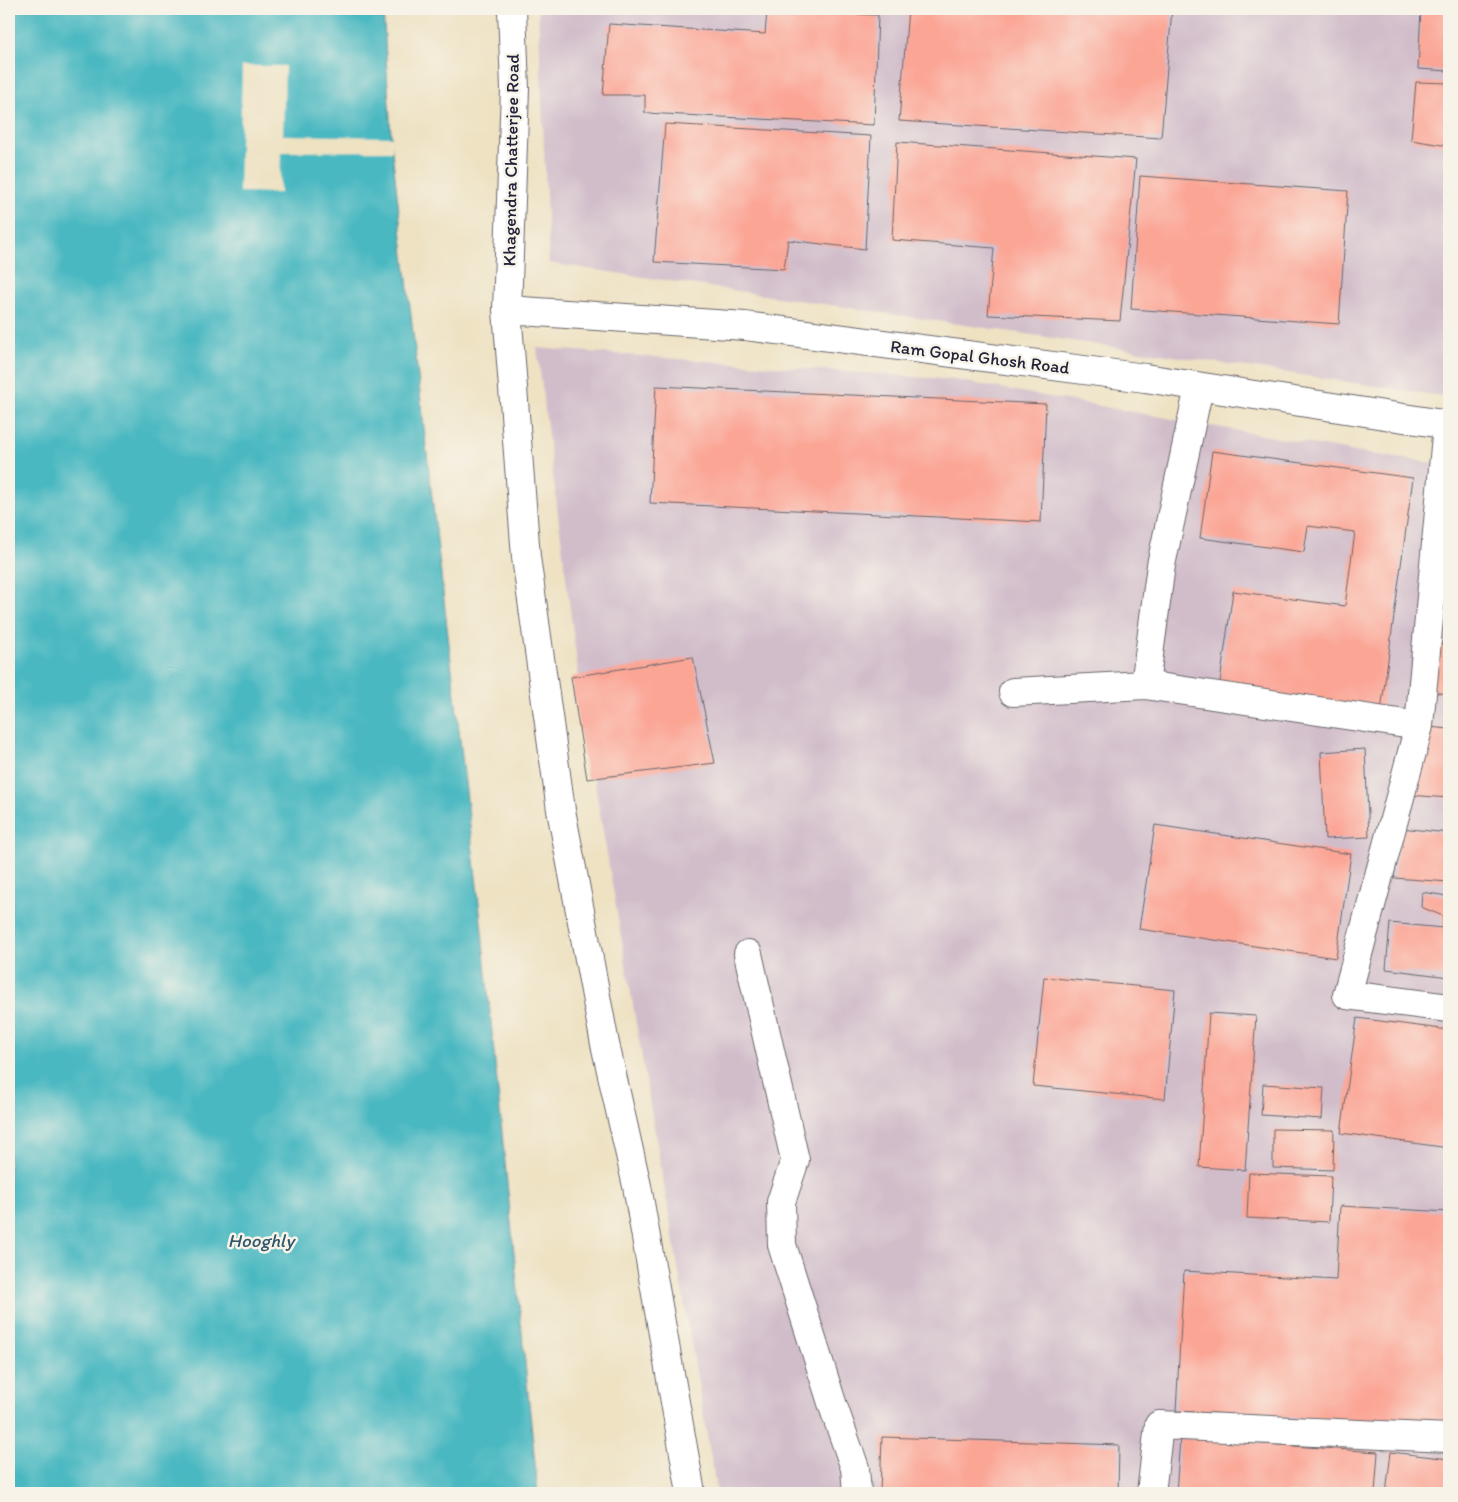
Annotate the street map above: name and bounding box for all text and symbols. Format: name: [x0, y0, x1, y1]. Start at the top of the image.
street label: Khagendra Chatterjee Road: [498, 53, 524, 267]
street label: Ram Gopal Ghosh Road: [889, 335, 1071, 379]
water label: Hooghly: [228, 1229, 296, 1252]

